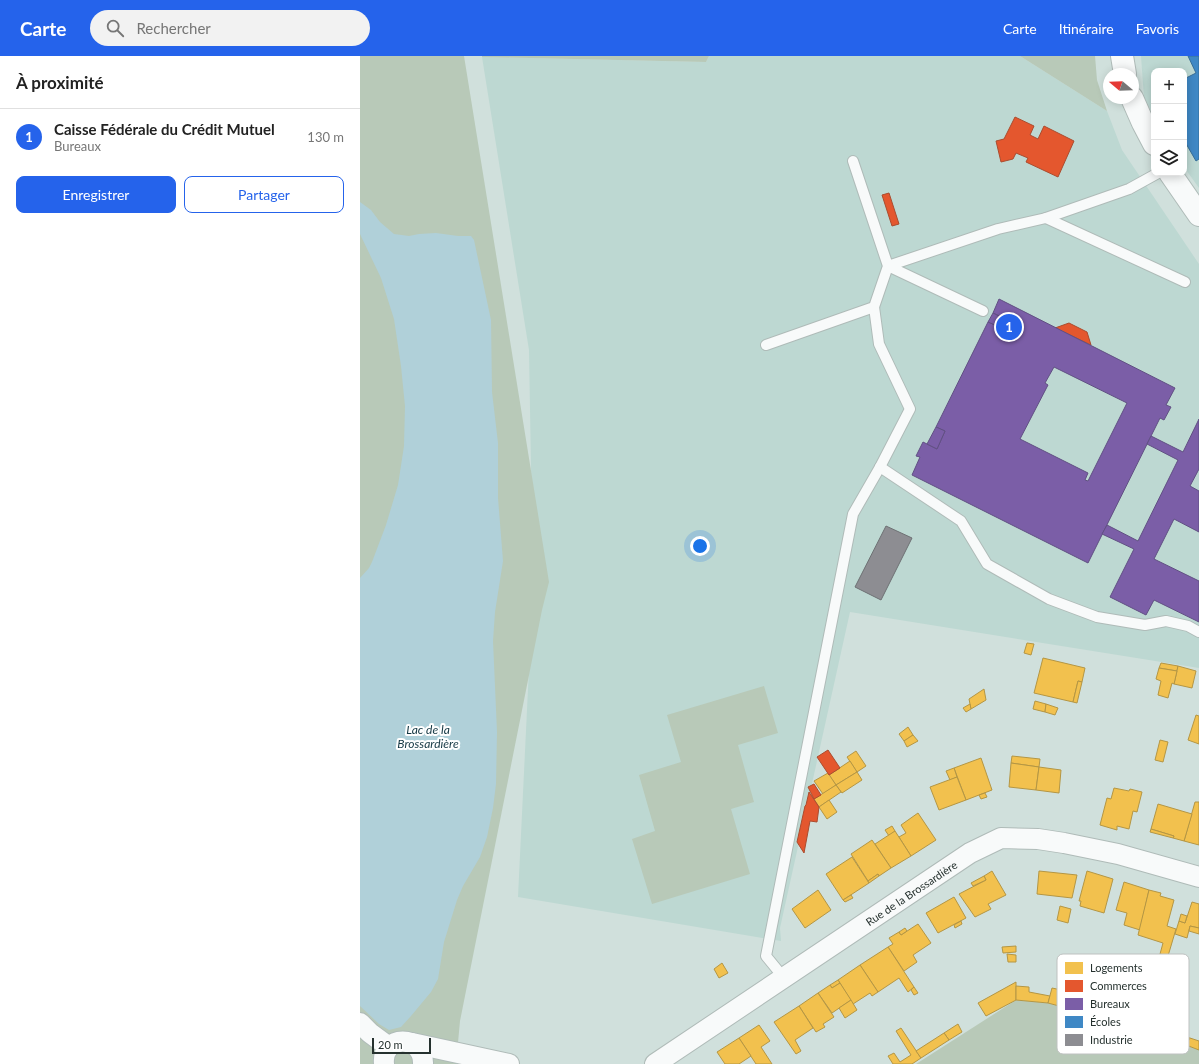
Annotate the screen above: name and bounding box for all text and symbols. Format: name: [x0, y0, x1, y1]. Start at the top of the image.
search box: [90, 10, 370, 46]
text: Carte: [20, 17, 66, 40]
icon: search: [104, 17, 126, 39]
text: Rechercher: [136, 19, 211, 37]
text: Carte: [1003, 20, 1037, 37]
text: Itinéraire: [1059, 20, 1114, 37]
text: Favoris: [1136, 20, 1179, 37]
north arrow: [1103, 68, 1139, 104]
map controls: [1151, 68, 1187, 176]
button: +: [1151, 68, 1187, 104]
text: À proximité: [16, 72, 104, 93]
button: −: [1151, 104, 1187, 140]
text: Caisse Fédérale du Crédit Mutuel: [54, 120, 275, 138]
text: 1: [25, 129, 33, 145]
text: 130 m: [307, 129, 344, 145]
text: Bureaux: [54, 138, 101, 154]
button: layers: [1151, 140, 1187, 176]
button: Enregistrer: [16, 176, 176, 213]
button: Partager: [184, 176, 344, 213]
pin: 1: [996, 312, 1022, 342]
your location: [690, 536, 710, 556]
water label: Lac de la Brossardière: [397, 722, 459, 751]
street label: Rue de la Brossardière: [863, 857, 959, 928]
legend: [1057, 954, 1189, 1054]
text: Logements: [1090, 961, 1143, 974]
text: Commerces: [1090, 979, 1147, 992]
text: Bureaux: [1090, 997, 1130, 1010]
text: Écoles: [1090, 1015, 1121, 1028]
text: Industrie: [1090, 1033, 1133, 1046]
scale bar: [372, 1036, 431, 1055]
text: 20 m: [378, 1038, 403, 1051]

